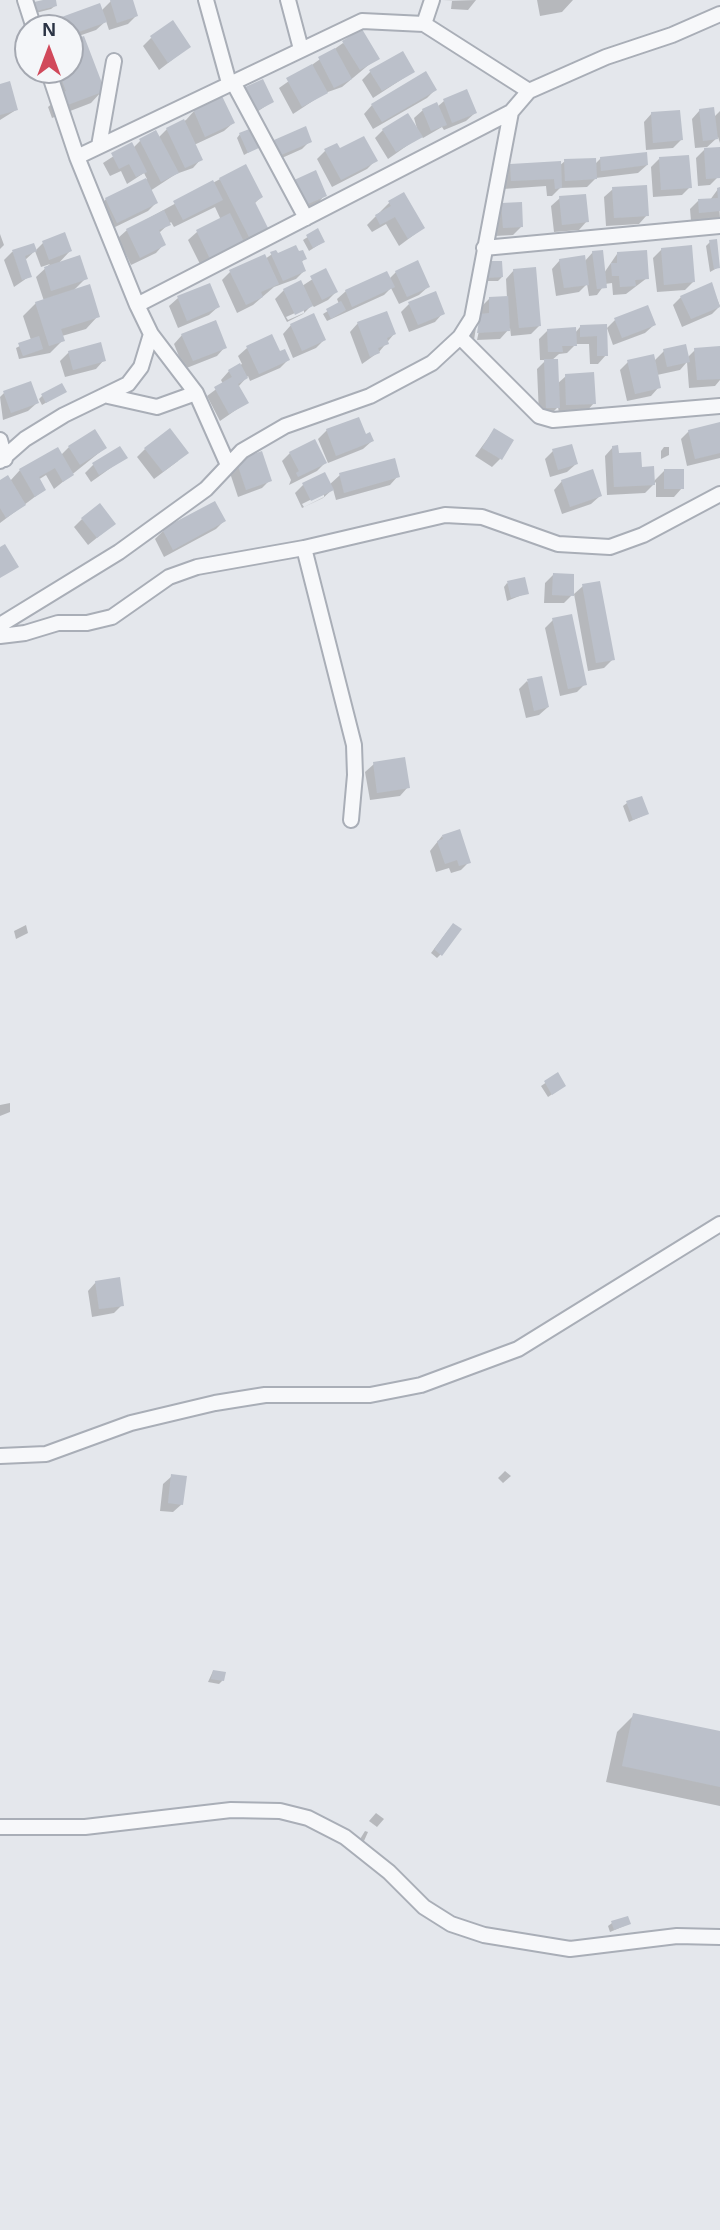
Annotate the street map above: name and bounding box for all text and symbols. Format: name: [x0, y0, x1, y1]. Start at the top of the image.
north arrow: [14, 14, 84, 84]
text: N: [42, 19, 56, 40]

